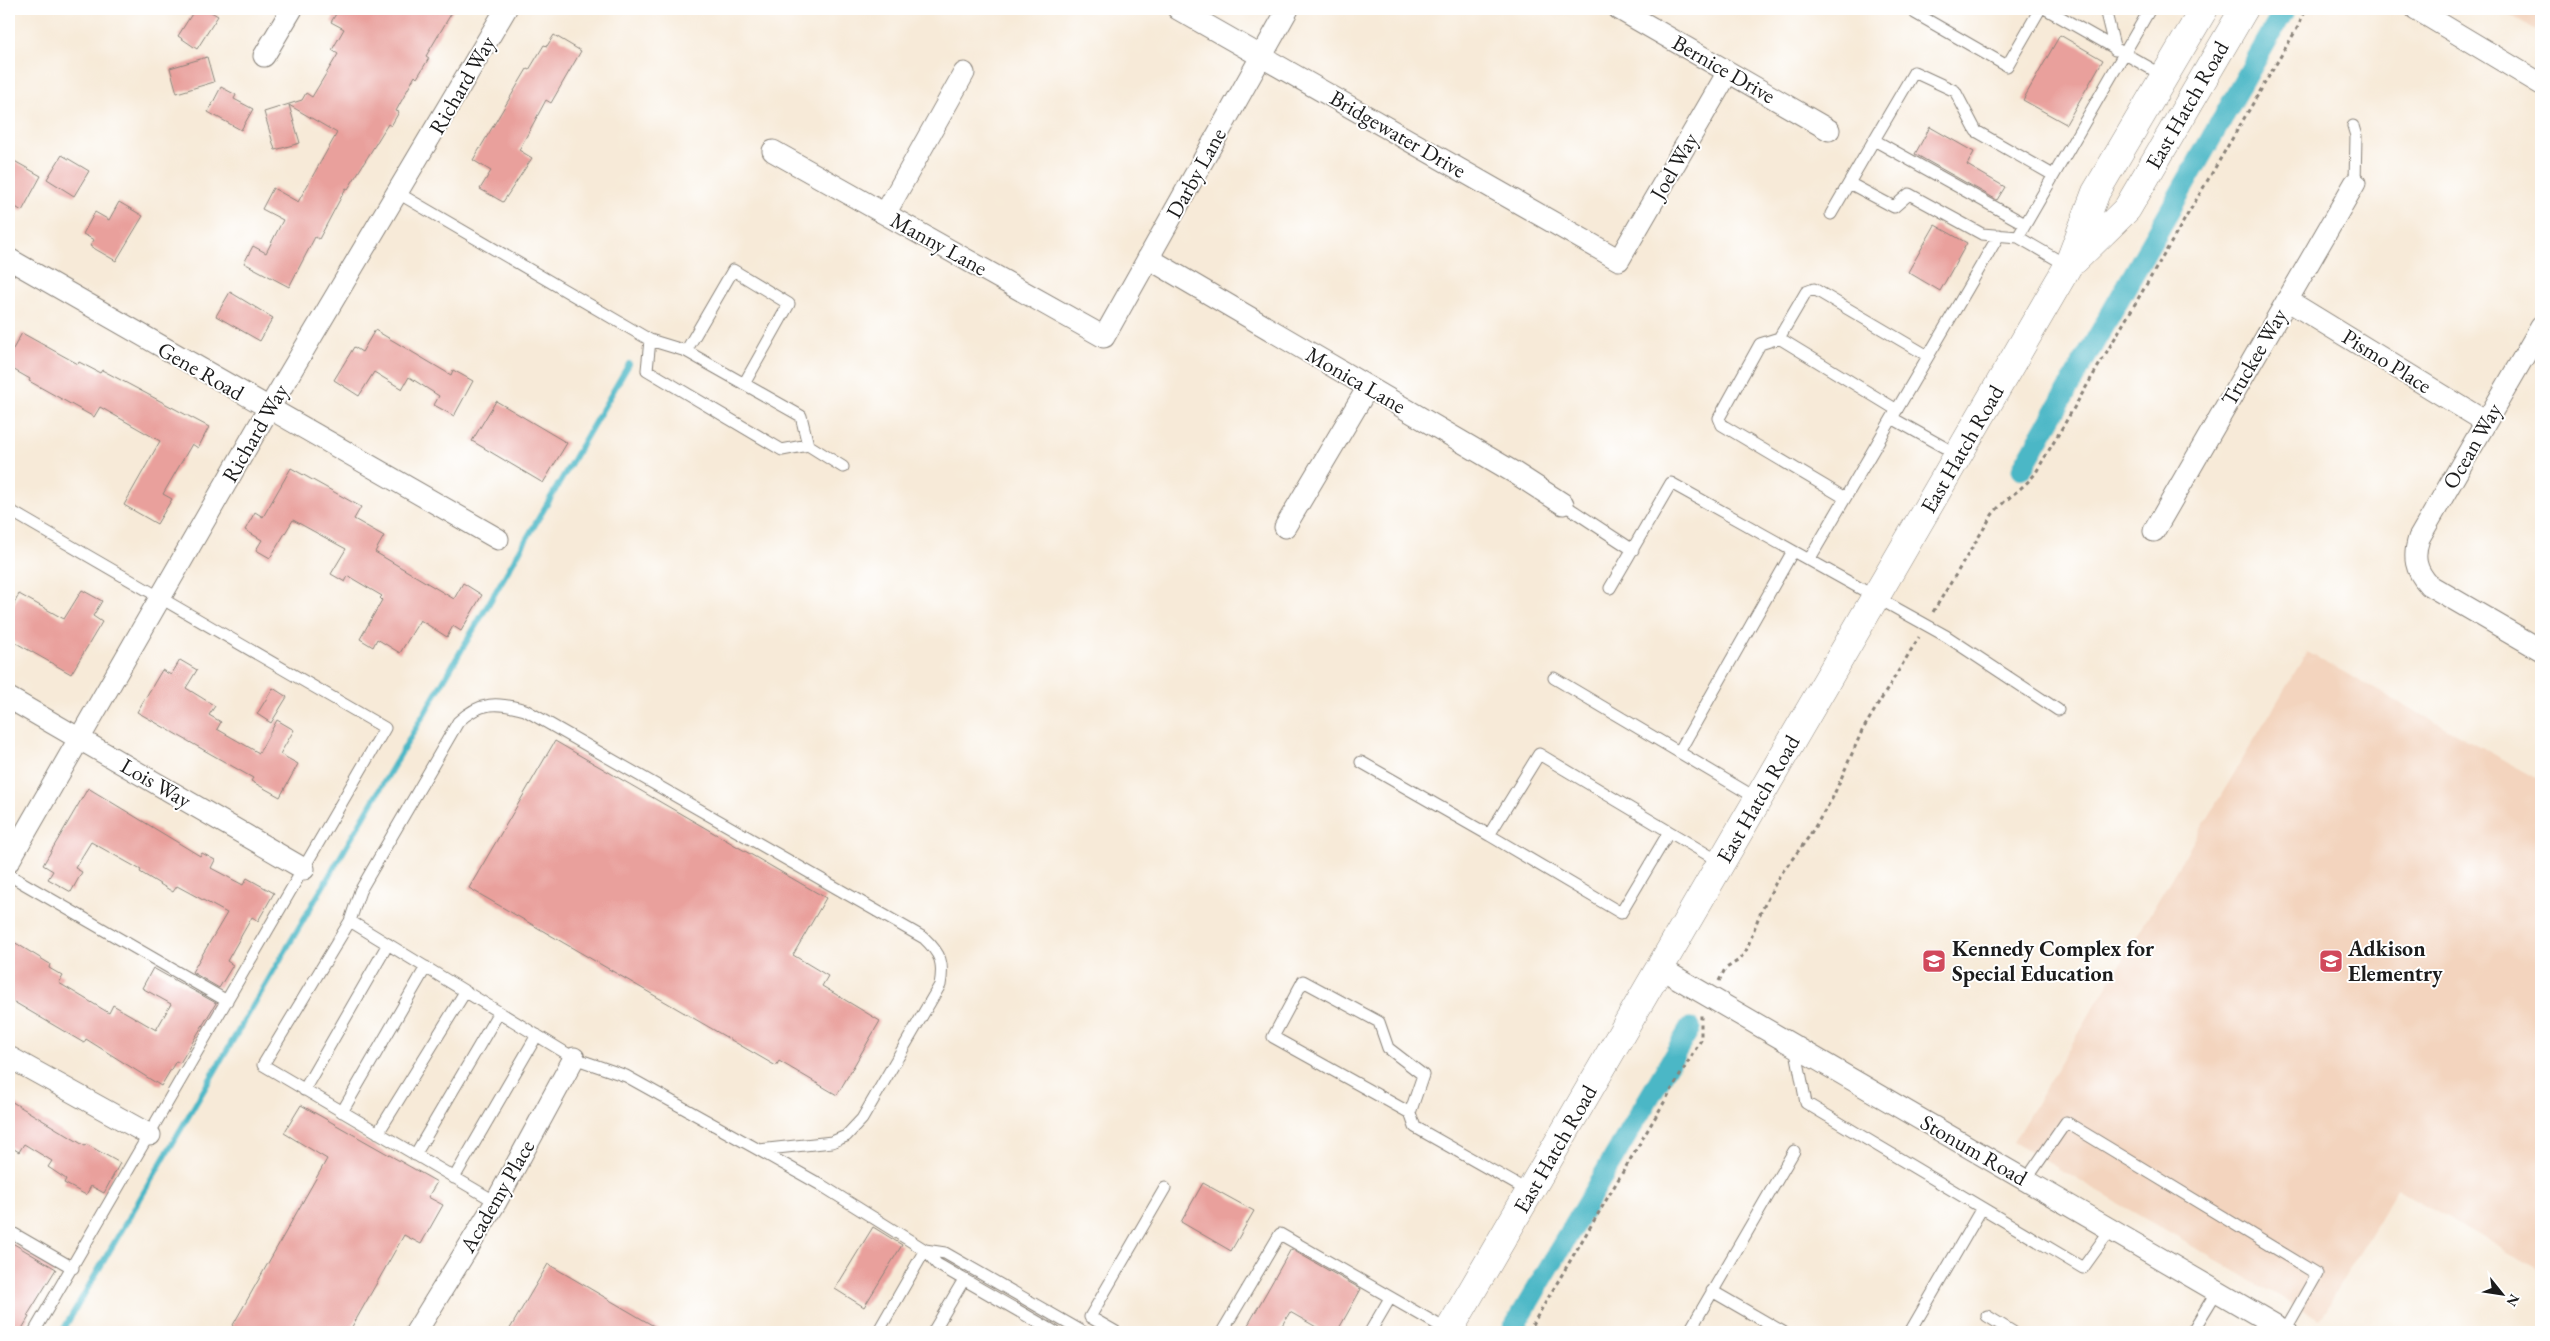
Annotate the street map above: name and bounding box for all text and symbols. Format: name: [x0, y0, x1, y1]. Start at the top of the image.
street label: Bernice Drive: [1667, 28, 1781, 110]
street label: Richard Way: [422, 30, 502, 140]
street label: East Hatch Road: [2139, 35, 2236, 174]
street label: Bridgewater Drive: [1325, 83, 1472, 185]
street label: Darby Lane: [1159, 122, 1233, 223]
street label: Joel Way: [1642, 127, 1705, 206]
street label: Manny Lane: [885, 206, 993, 283]
street label: Truckee Way: [2214, 303, 2294, 411]
street label: Pismo Place: [2337, 322, 2438, 400]
street label: Gene Road: [152, 335, 250, 408]
street label: Monica Lane: [1301, 340, 1412, 420]
street label: Richard Way: [215, 378, 295, 488]
street label: East Hatch Road: [1914, 379, 2011, 518]
street label: Ocean Way: [2436, 397, 2508, 494]
street label: East Hatch Road: [1710, 729, 1807, 868]
street label: Lois Way: [116, 751, 197, 815]
place label: Kennedy Complex for Special Education: [1952, 934, 2155, 988]
place label: Adkison Elementry: [2347, 934, 2443, 988]
school or university icon: Kennedy Complex for Special Education: [1921, 948, 1947, 974]
school or university icon: Adkison Elementry: [2318, 948, 2344, 974]
street label: East Hatch Road: [1507, 1079, 1604, 1218]
street label: Stonum Road: [1915, 1108, 2033, 1193]
street label: Academy Place: [452, 1134, 541, 1259]
north arrow: [2478, 1268, 2528, 1318]
text: N: [2502, 1291, 2524, 1310]

